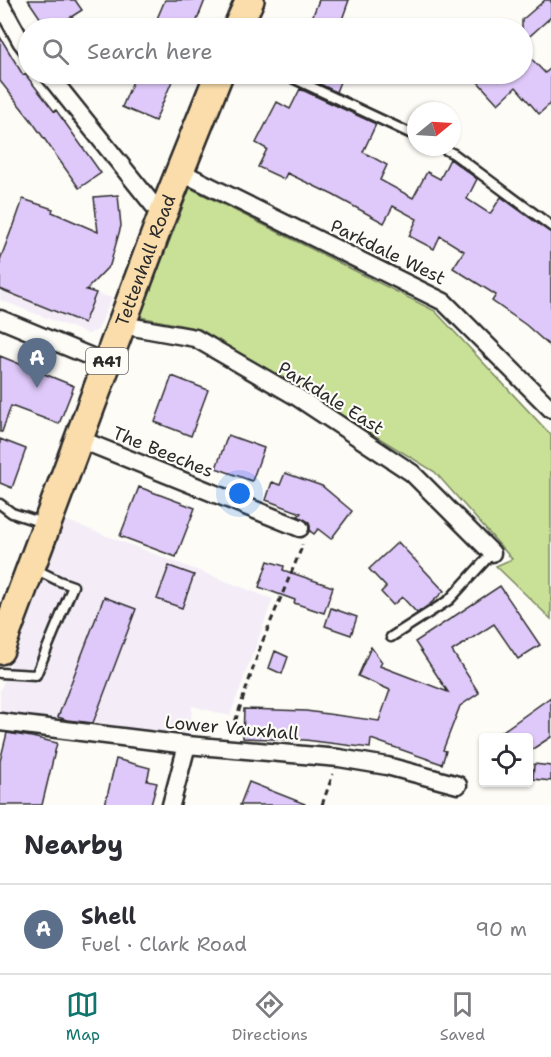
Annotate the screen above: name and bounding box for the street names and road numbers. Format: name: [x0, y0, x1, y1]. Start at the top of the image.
street label: Tettenhall Road: [110, 191, 181, 330]
street label: Parkdale West: [326, 214, 450, 290]
road number: A41: [86, 348, 128, 374]
street label: Parkdale East: [273, 356, 389, 440]
street label: The Beeches: [109, 421, 217, 483]
street label: Lower Vauxhall: [164, 710, 301, 746]

